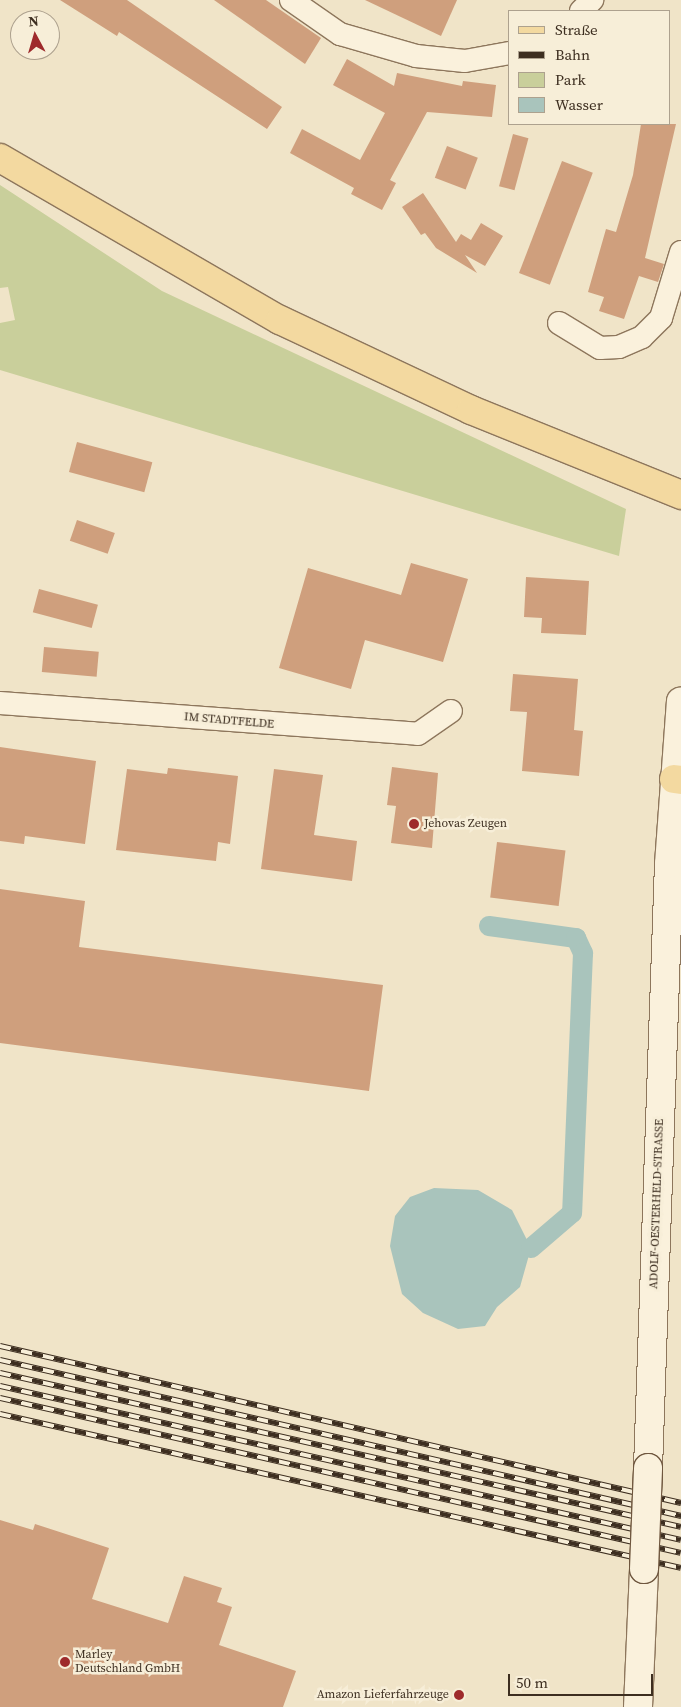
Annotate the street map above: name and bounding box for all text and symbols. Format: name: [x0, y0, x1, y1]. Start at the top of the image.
north arrow: [10, 10, 60, 60]
legend: [508, 10, 671, 125]
text: N: [27, 11, 40, 32]
text: Straße: [555, 19, 598, 40]
text: Bahn: [555, 44, 590, 65]
text: Park: [555, 69, 586, 90]
text: Wasser: [555, 94, 603, 115]
street label: IM STADTFELDE: [183, 710, 275, 732]
place label: Jehovas Zeugen: [424, 817, 507, 831]
marker: Jehovas Zeugen: [408, 818, 420, 830]
street label: ADOLF-OESTERHELD-STRASSE: [647, 1119, 667, 1289]
place label: Marley Deutschland GmbH: [75, 1648, 180, 1676]
marker: Marley Deutschland GmbH: [59, 1656, 71, 1668]
scale bar: [511, 1664, 656, 1696]
text: 50 m: [516, 1672, 548, 1693]
place label: Amazon Lieferfahrzeuge: [317, 1688, 449, 1702]
marker: Amazon Lieferfahrzeuge: [453, 1689, 465, 1701]

